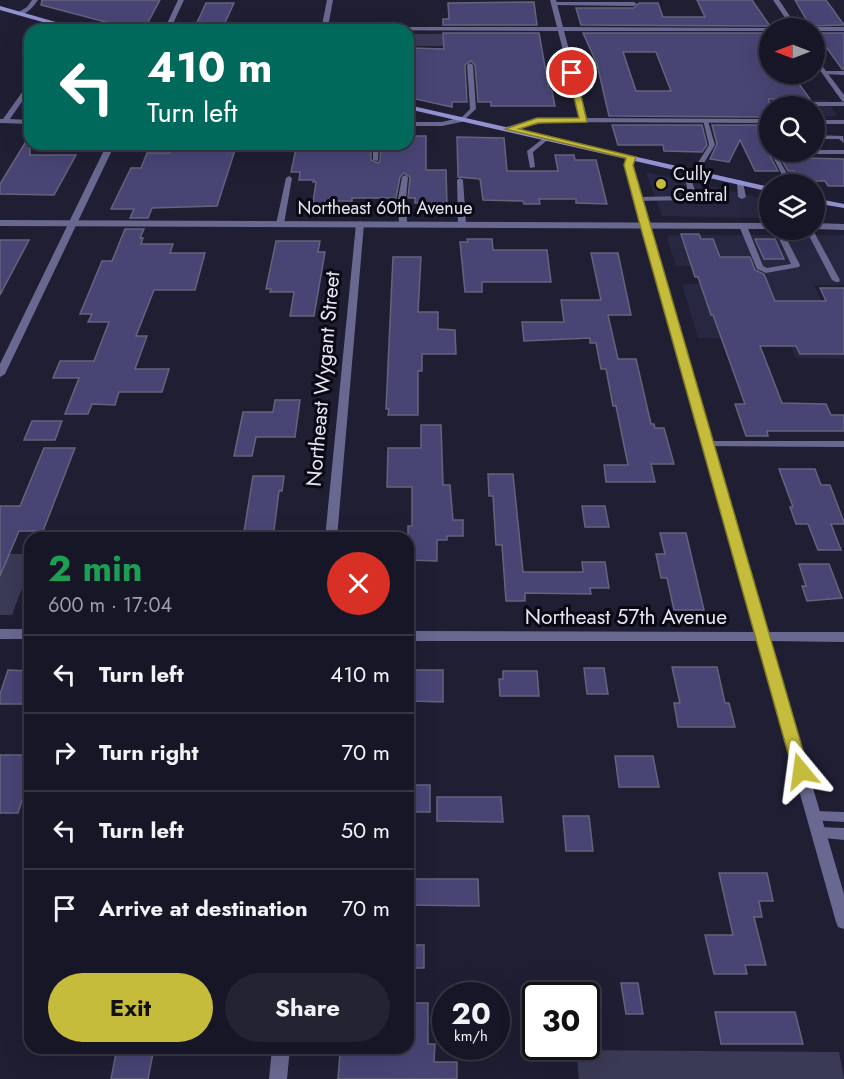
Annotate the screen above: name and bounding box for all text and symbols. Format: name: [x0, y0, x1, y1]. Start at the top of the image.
north arrow: [759, 18, 825, 84]
map controls: [759, 18, 825, 240]
text: 410 m: [147, 37, 273, 98]
pin: [546, 47, 597, 98]
icon: left: [48, 48, 126, 126]
icon: arrive: [555, 56, 588, 89]
text: Turn left: [147, 93, 237, 132]
button: search: [759, 96, 825, 162]
place label: Cully Central: [673, 161, 727, 208]
button: layers: [759, 174, 825, 240]
marker: Cully Central: [654, 177, 668, 191]
street label: Northeast 60th Avenue: [297, 195, 473, 221]
street label: Northeast Wygant Street: [299, 270, 347, 488]
text: 2 min: [48, 542, 143, 594]
button: close: [327, 552, 390, 615]
text: 600 m · 17:04: [48, 591, 172, 620]
street label: Northeast 57th Avenue: [525, 602, 727, 632]
icon: left: [48, 658, 81, 691]
text: Turn left: [99, 658, 184, 690]
text: 410 m: [330, 658, 390, 690]
icon: right: [48, 736, 81, 769]
text: Turn right: [99, 736, 199, 768]
text: 70 m: [341, 736, 390, 768]
position arrow: [769, 739, 833, 803]
icon: left: [48, 814, 81, 847]
text: Turn left: [99, 814, 184, 846]
text: 50 m: [341, 814, 390, 846]
icon: arrive: [48, 892, 81, 925]
text: Arrive at destination: [99, 892, 308, 924]
text: 70 m: [341, 892, 390, 924]
button: Exit: [48, 973, 213, 1042]
button: Share: [225, 973, 390, 1042]
speed limit sign: 30: [522, 982, 600, 1060]
text: 20: [451, 992, 491, 1035]
text: km/h: [454, 1025, 488, 1047]

